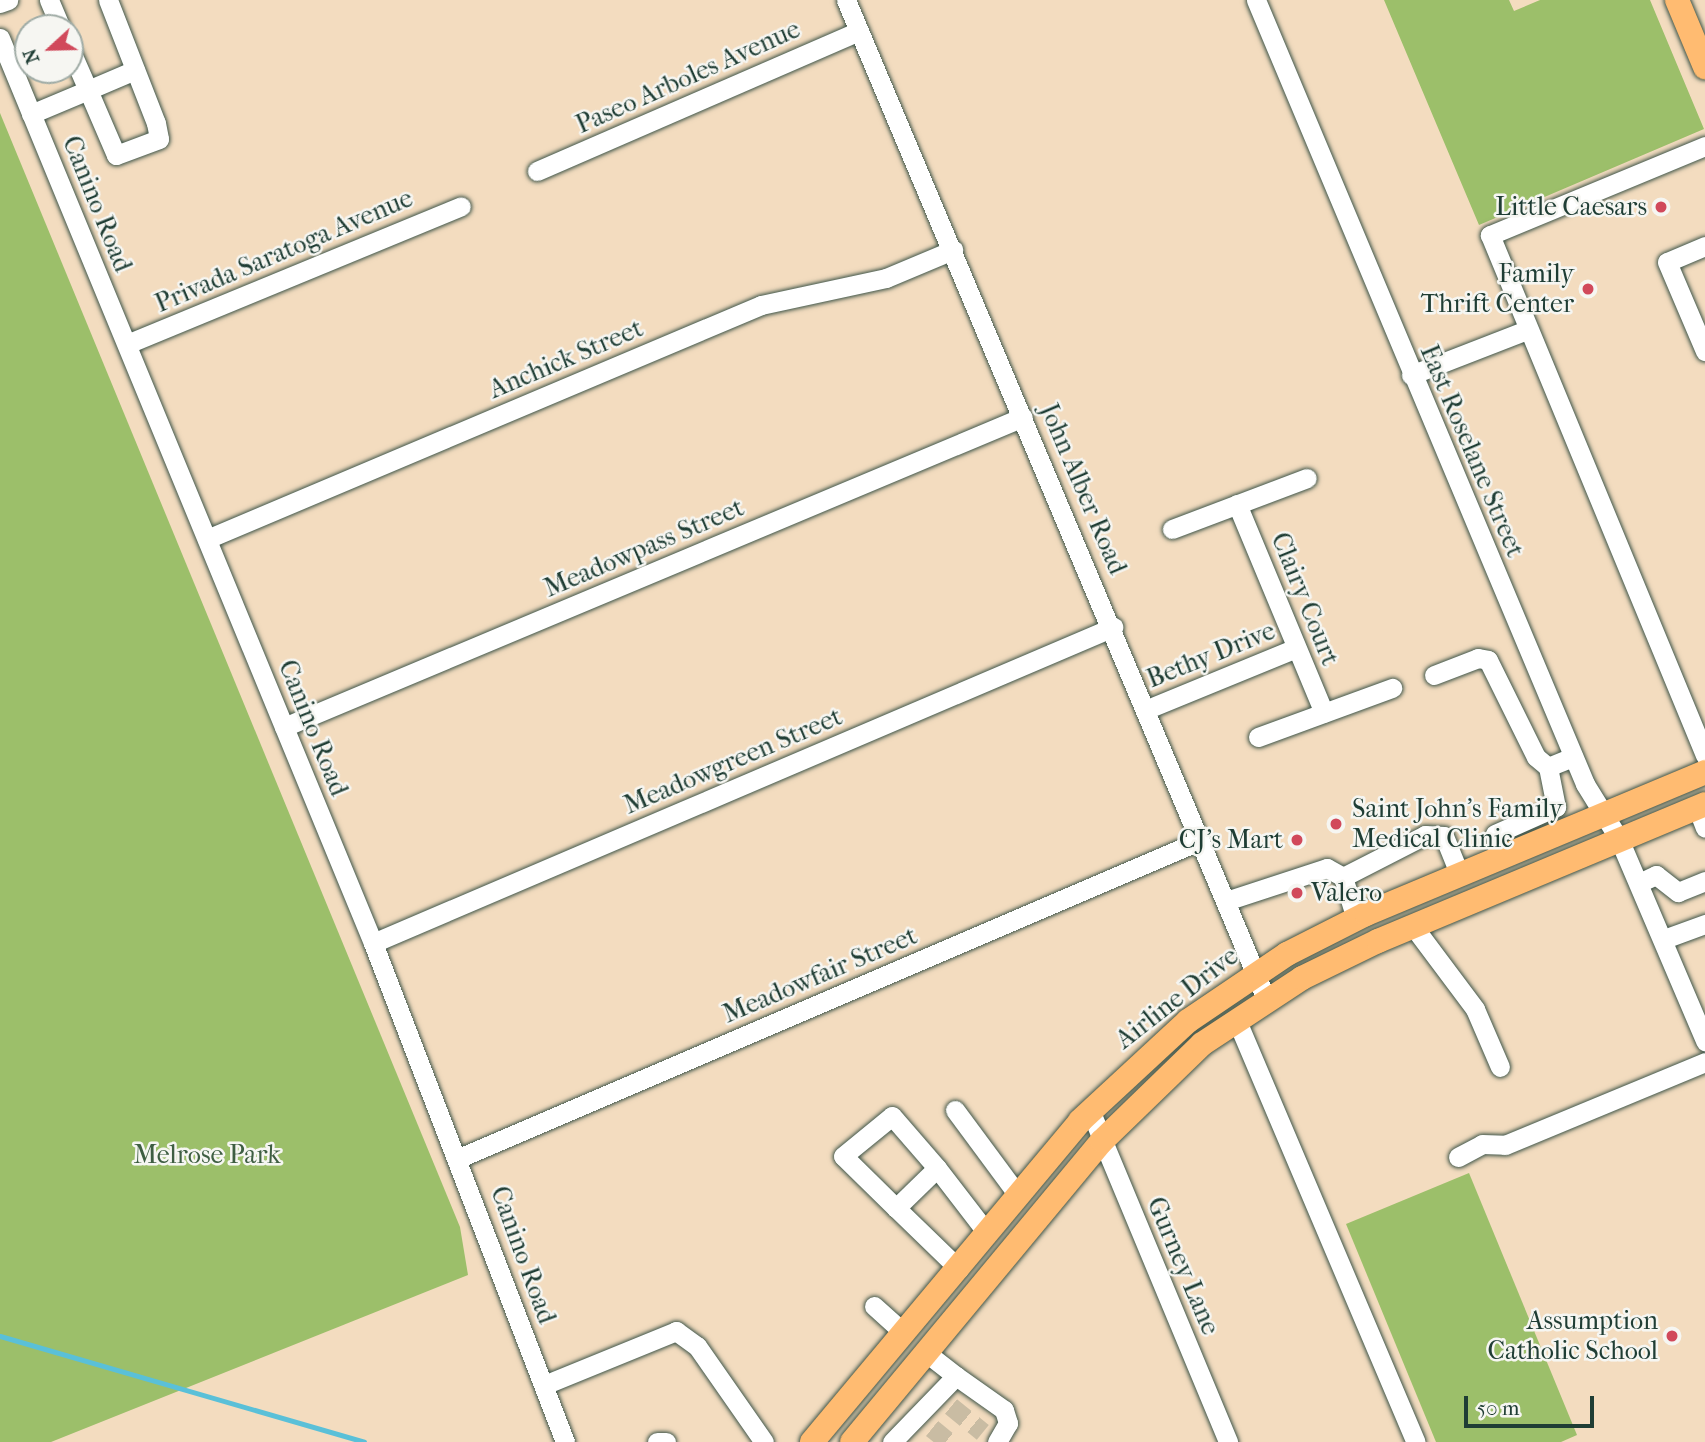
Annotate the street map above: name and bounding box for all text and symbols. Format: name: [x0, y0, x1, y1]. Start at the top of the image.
north arrow: [14, 14, 84, 84]
street label: Paseo Arboles Avenue: [571, 14, 805, 140]
text: N: [18, 45, 44, 67]
street label: Canino Road: [56, 131, 138, 277]
street label: Privada Saratoga Avenue: [150, 183, 418, 319]
place label: Little Caesars: [1495, 191, 1647, 223]
marker: Little Caesars: [1653, 199, 1669, 215]
place label: Family Thrift Center: [1421, 258, 1574, 320]
marker: Family Thrift Center: [1580, 281, 1596, 297]
street label: Anchick Street: [484, 313, 648, 405]
street label: East Roselane Street: [1413, 340, 1531, 562]
street label: John Alber Road: [1033, 399, 1133, 579]
street label: Meadowpass Street: [539, 492, 749, 604]
street label: Clairy Court: [1264, 528, 1346, 670]
street label: Bethy Drive: [1142, 615, 1280, 695]
street label: Canino Road: [272, 655, 354, 801]
street label: Meadowgreen Street: [619, 701, 847, 821]
place label: Saint John's Family Medical Clinic: [1352, 793, 1563, 854]
marker: Saint John's Family Medical Clinic: [1326, 814, 1346, 834]
place label: CJ's Mart: [1179, 824, 1283, 856]
marker: CJ's Mart: [1289, 832, 1305, 848]
place label: Valero: [1311, 877, 1382, 909]
marker: Valero: [1289, 885, 1305, 901]
street label: Meadowfair Street: [718, 920, 922, 1030]
street label: Airline Drive: [1109, 940, 1245, 1056]
park label: Melrose Park: [133, 1139, 281, 1171]
street label: Canino Road: [484, 1182, 562, 1328]
street label: Gurney Lane: [1140, 1192, 1226, 1340]
place label: Assumption Catholic School: [1487, 1305, 1658, 1366]
marker: Assumption Catholic School: [1664, 1328, 1680, 1344]
scale bar: [1467, 1382, 1596, 1426]
text: 50 m: [1477, 1396, 1520, 1420]

